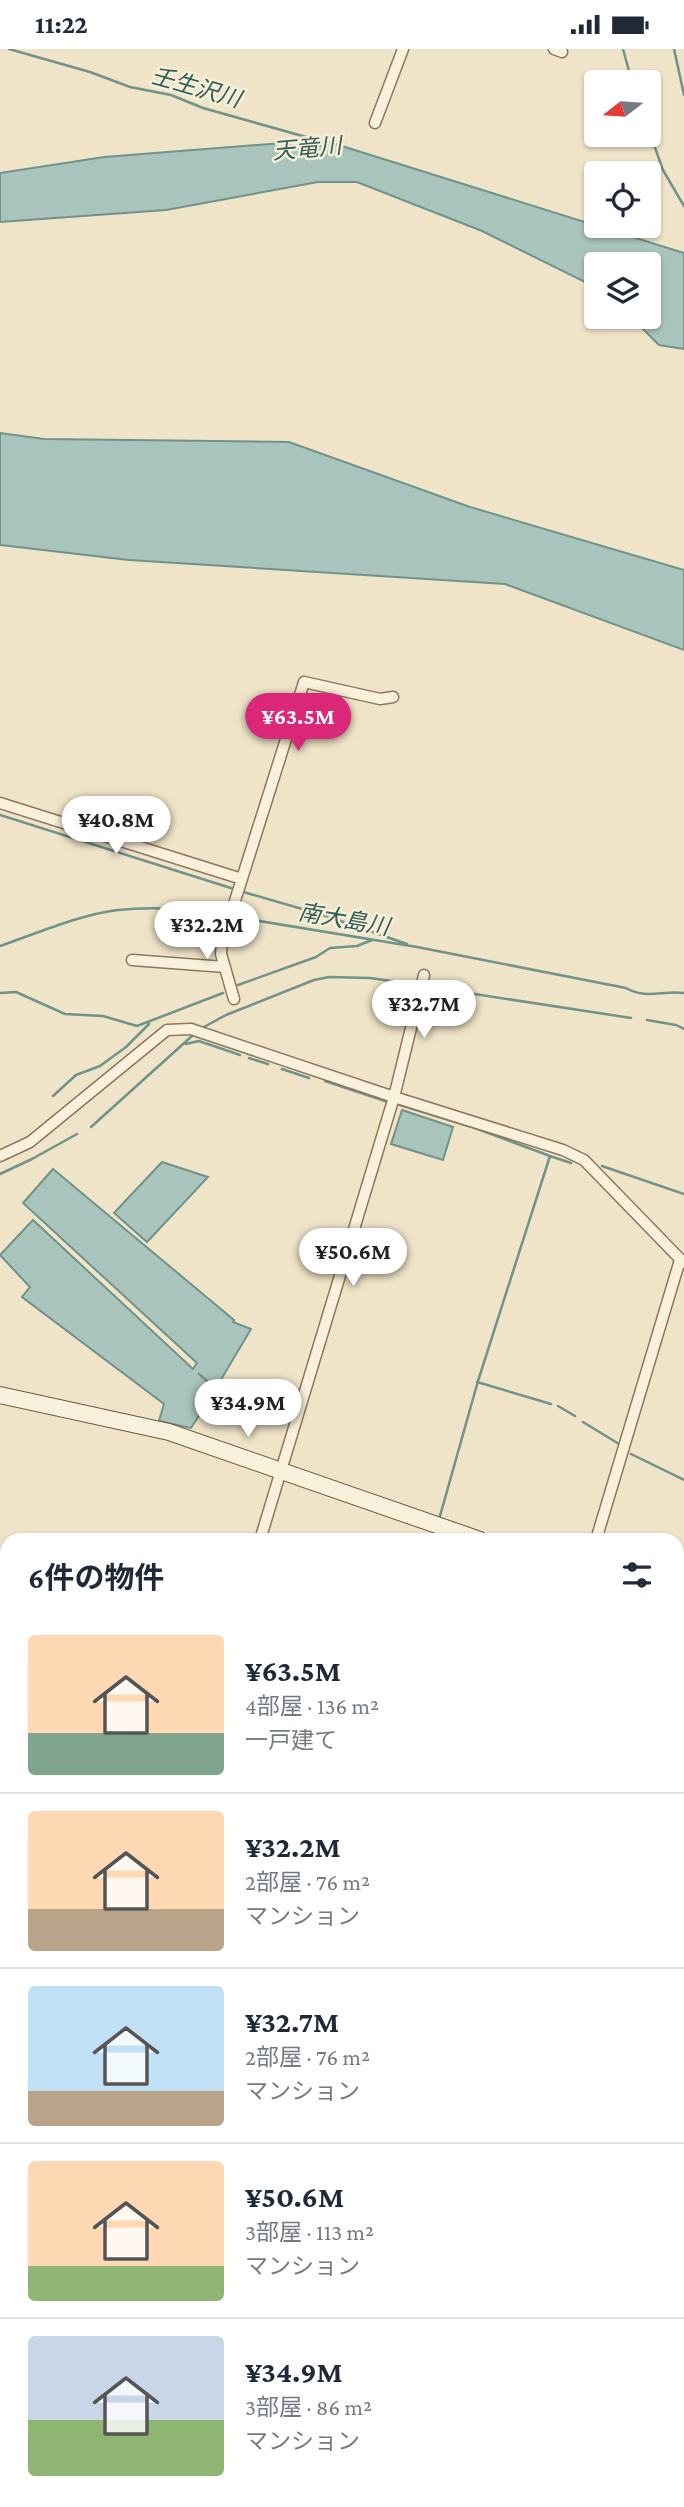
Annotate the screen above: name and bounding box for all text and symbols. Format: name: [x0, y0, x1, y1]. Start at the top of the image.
text: 11:22: [35, 10, 88, 39]
water label: 壬生沢川: [148, 62, 247, 113]
north arrow: [584, 70, 662, 147]
map controls: [584, 70, 661, 329]
water label: 天竜川: [271, 132, 345, 164]
button: locate: [584, 161, 661, 238]
button: layers: [584, 252, 661, 329]
pin: ¥63.5M: [241, 693, 355, 753]
text: ¥63.5M: [261, 703, 335, 729]
pin: ¥40.8M: [59, 797, 173, 856]
text: ¥40.8M: [78, 806, 154, 832]
water label: 南大島川: [296, 898, 395, 940]
pin: ¥32.2M: [150, 901, 264, 961]
text: ¥32.2M: [170, 911, 244, 937]
pin: ¥32.7M: [367, 981, 481, 1040]
text: ¥32.7M: [388, 990, 460, 1016]
pin: ¥50.6M: [296, 1229, 410, 1288]
text: ¥50.6M: [315, 1238, 391, 1264]
pin: ¥34.9M: [191, 1379, 305, 1439]
text: ¥34.9M: [211, 1389, 285, 1415]
icon: filters: [618, 1556, 656, 1594]
text: 6件の物件: [28, 1561, 164, 1594]
text: ¥63.5M: [245, 1654, 341, 1687]
icon: home: [84, 1663, 168, 1747]
text: 4部屋 · 136 m²: [245, 1693, 379, 1719]
text: 一戸建て: [245, 1727, 337, 1753]
text: ¥32.2M: [245, 1830, 341, 1863]
icon: home: [84, 1839, 168, 1923]
text: 2部屋 · 76 m²: [245, 1869, 370, 1895]
text: マンション: [245, 1903, 360, 1929]
text: ¥32.7M: [245, 2005, 339, 2038]
icon: home: [84, 2014, 168, 2098]
text: 2部屋 · 76 m²: [245, 2044, 370, 2070]
text: マンション: [245, 2078, 360, 2104]
text: ¥50.6M: [245, 2180, 344, 2213]
icon: home: [84, 2189, 168, 2273]
text: 3部屋 · 113 m²: [245, 2219, 374, 2245]
text: マンション: [245, 2253, 360, 2279]
text: ¥34.9M: [245, 2355, 343, 2388]
icon: home: [84, 2364, 168, 2448]
text: 3部屋 · 86 m²: [245, 2394, 372, 2420]
text: マンション: [245, 2428, 360, 2454]

